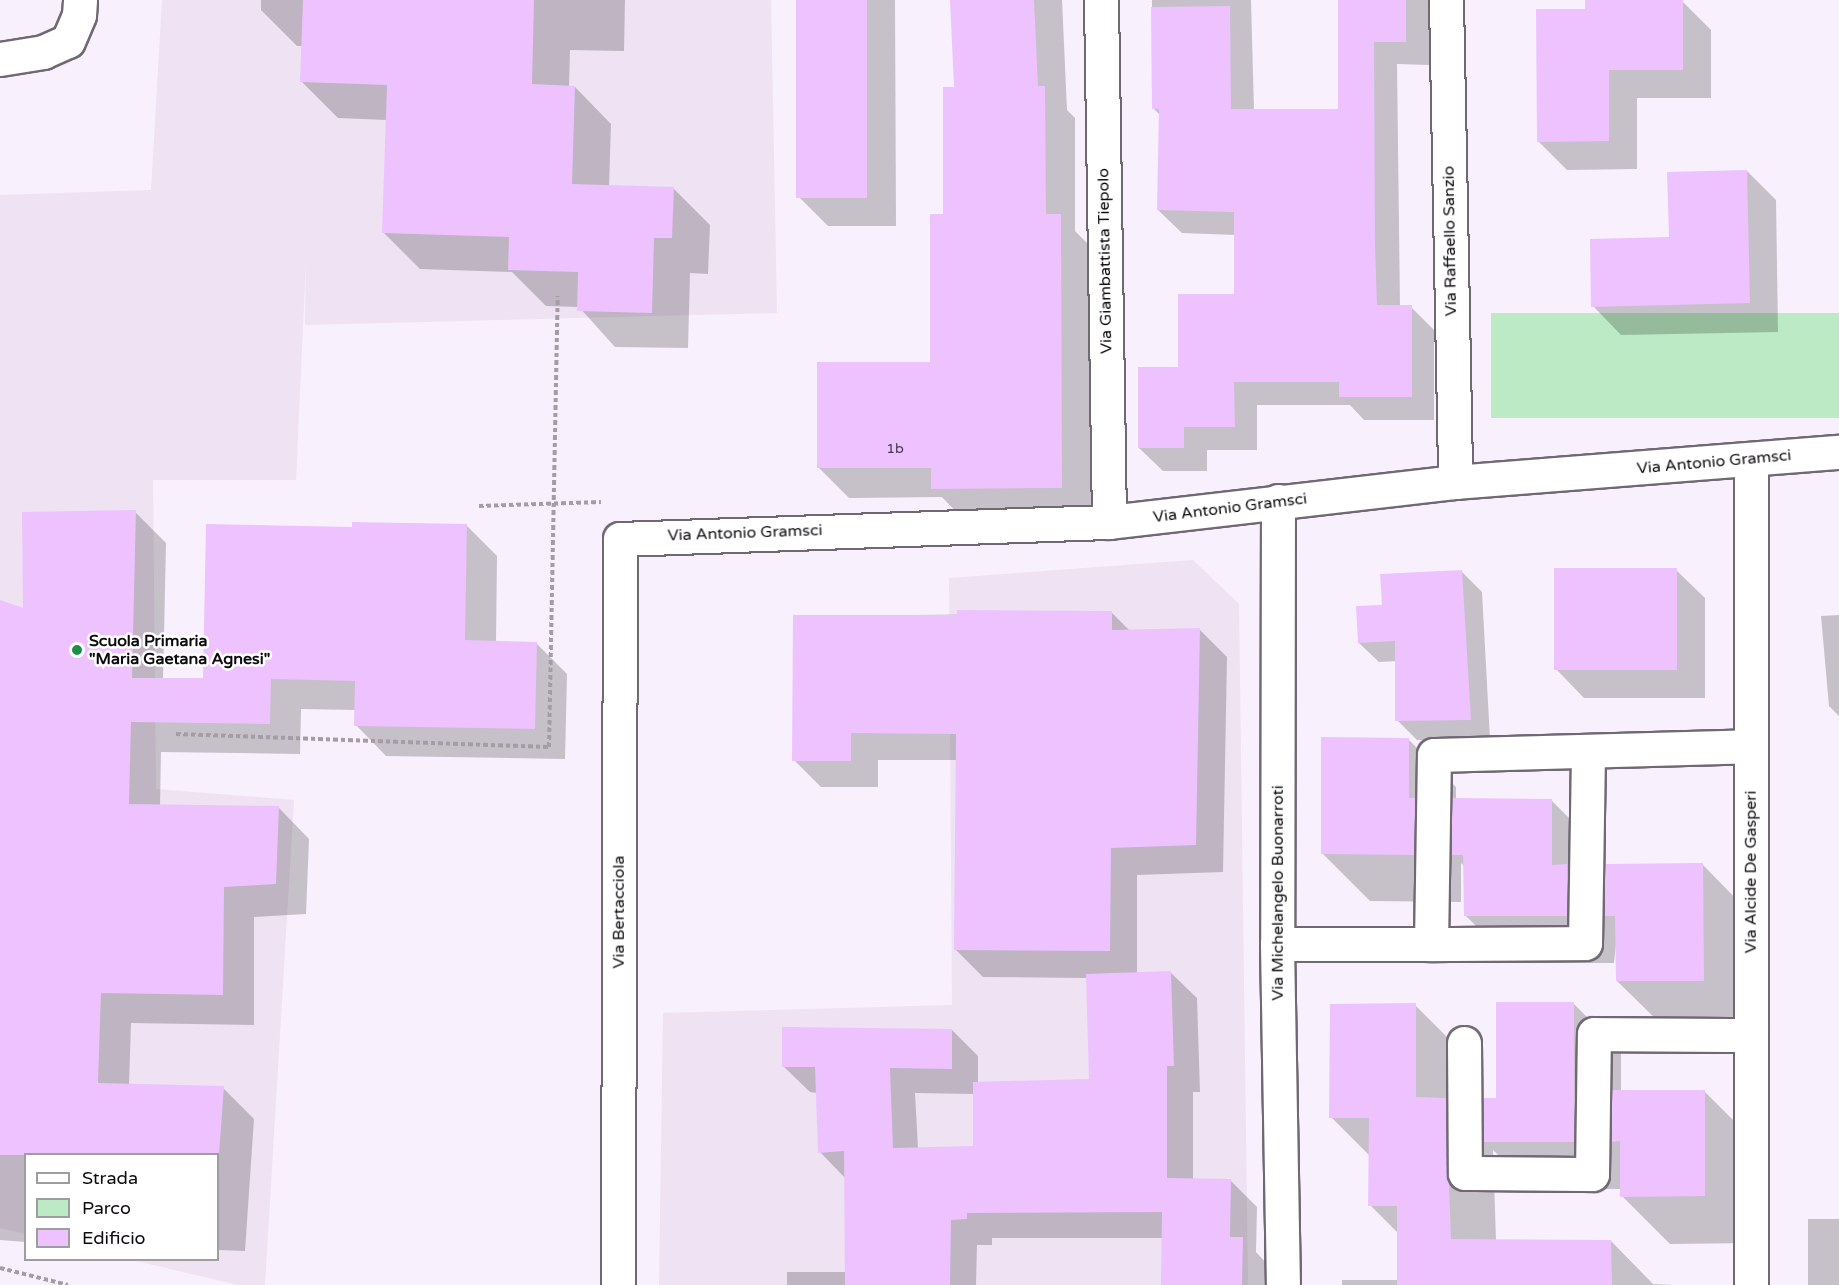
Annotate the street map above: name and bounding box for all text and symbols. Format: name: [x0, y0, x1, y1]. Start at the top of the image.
street label: Via Raffaello Sanzio: [1439, 166, 1461, 316]
street label: Via Giambattista Tiepolo: [1094, 168, 1116, 354]
house number: 1b: [886, 441, 904, 457]
street label: Via Antonio Gramsci: [1636, 446, 1792, 478]
street label: Via Antonio Gramsci: [1152, 489, 1308, 527]
street label: Via Antonio Gramsci: [667, 521, 823, 545]
place label: Scuola Primaria "Maria Gaetana Agnesi": [89, 631, 270, 669]
marker: Scuola Primaria "Maria Gaetana Agnesi": [70, 643, 84, 657]
street label: Via Michelangelo Buonarroti: [1268, 785, 1288, 1001]
street label: Via Alcide De Gasperi: [1741, 791, 1761, 953]
street label: Via Bertacciola: [609, 855, 629, 969]
legend: [24, 1153, 219, 1261]
text: Strada: [82, 1167, 138, 1189]
text: Parco: [82, 1197, 131, 1219]
text: Edificio: [82, 1227, 146, 1249]

